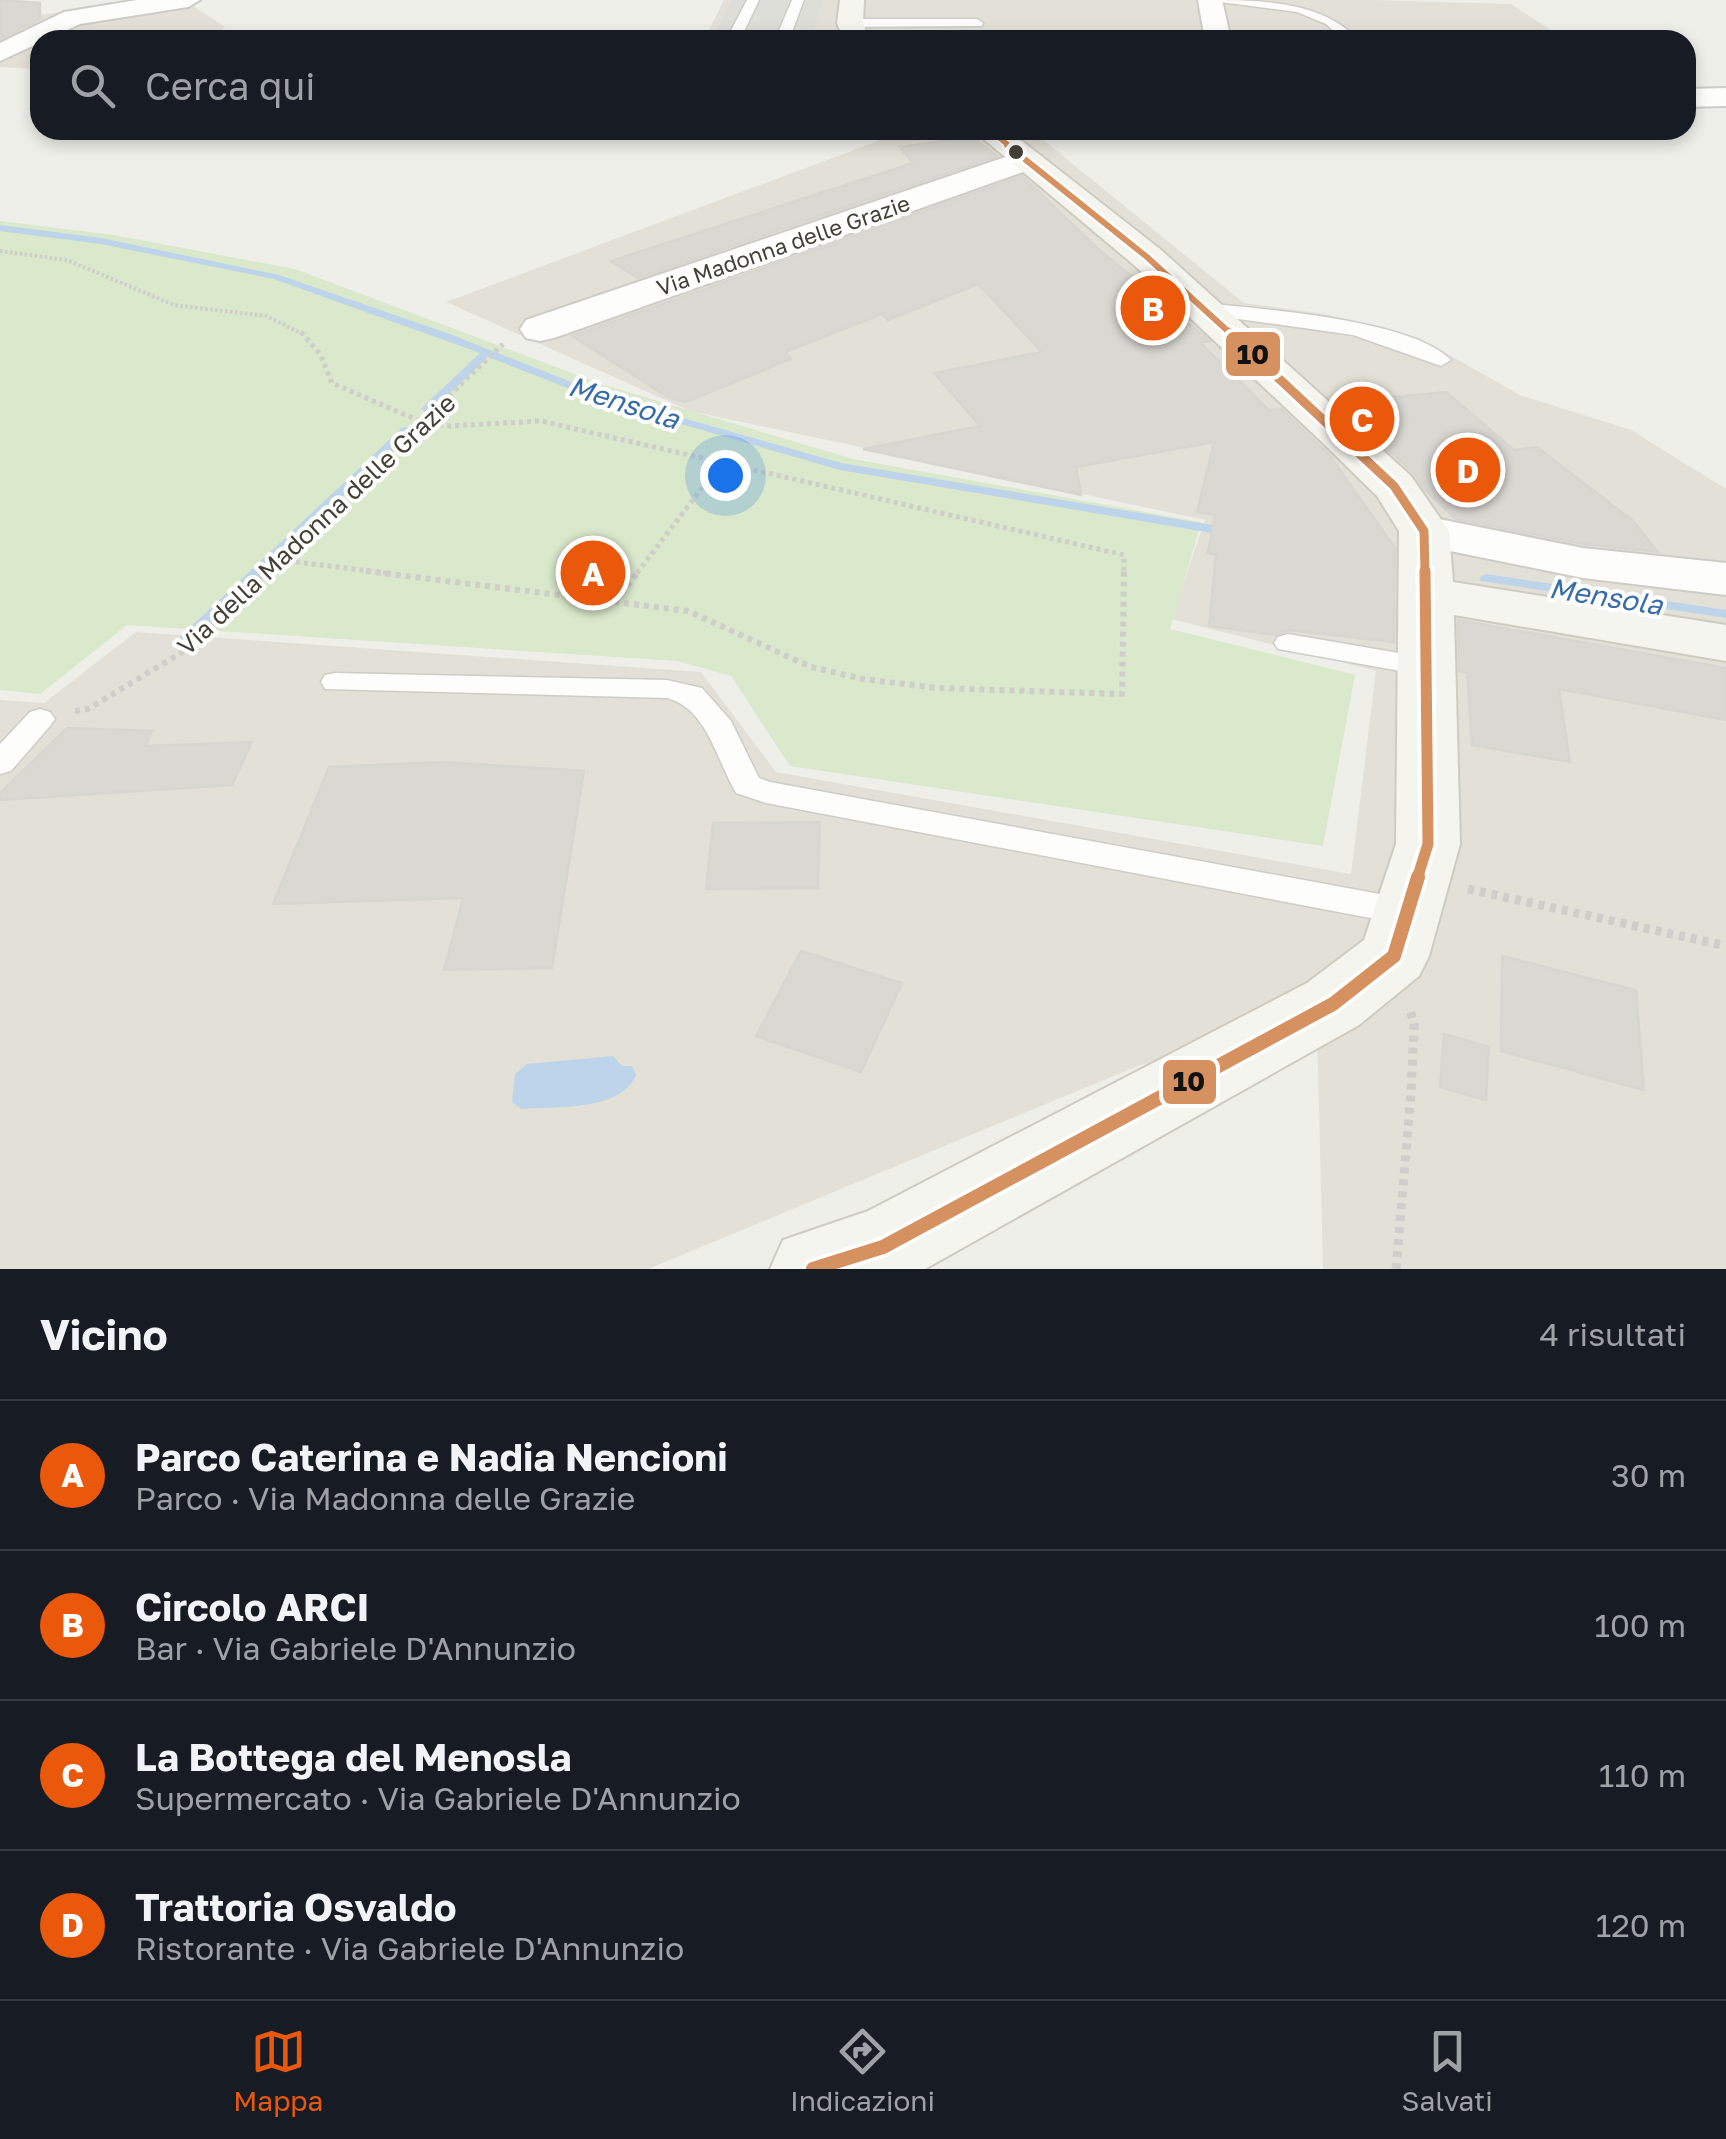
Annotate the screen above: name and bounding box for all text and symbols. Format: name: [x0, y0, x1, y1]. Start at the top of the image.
search box: [30, 30, 1696, 140]
icon: search: [65, 58, 120, 113]
text: Cerca qui: [145, 63, 316, 108]
unlabelled marker: [1006, 142, 1026, 162]
street label: Via Madonna delle Grazie: [653, 189, 913, 301]
pin: B: [1120, 270, 1186, 346]
line badge: 10: [1224, 330, 1282, 378]
text: 10: [1237, 337, 1269, 370]
water label: Mensola: [565, 369, 684, 436]
pin: C: [1330, 382, 1394, 456]
street label: Via della Madonna delle Grazie: [171, 387, 461, 661]
pin: D: [1436, 432, 1500, 508]
your location: [700, 450, 751, 501]
pin: A: [560, 536, 626, 610]
water label: Mensola: [1547, 571, 1666, 621]
line badge: 10: [1161, 1058, 1218, 1106]
text: 10: [1173, 1064, 1205, 1097]
text: Vicino: [40, 1309, 168, 1359]
text: 4 risultati: [1540, 1315, 1686, 1353]
text: Parco Caterina e Nadia Nencioni: [135, 1434, 728, 1479]
text: A: [61, 1456, 84, 1494]
text: 30 m: [1611, 1456, 1686, 1494]
text: Parco · Via Madonna delle Grazie: [135, 1479, 635, 1517]
text: Circolo ARCI: [135, 1584, 369, 1629]
text: B: [61, 1606, 84, 1644]
text: 100 m: [1594, 1606, 1686, 1644]
text: Bar · Via Gabriele D'Annunzio: [135, 1629, 576, 1667]
text: La Bottega del Menosla: [135, 1734, 571, 1779]
text: C: [61, 1756, 84, 1794]
text: 110 m: [1599, 1756, 1686, 1794]
text: Supermercato · Via Gabriele D'Annunzio: [135, 1779, 741, 1817]
text: Trattoria Osvaldo: [135, 1884, 457, 1929]
text: D: [61, 1906, 84, 1944]
text: 120 m: [1596, 1906, 1686, 1944]
text: Ristorante · Via Gabriele D'Annunzio: [135, 1929, 684, 1967]
tab: Mappa: [233, 2024, 323, 2117]
tab: Indicazioni: [790, 2024, 935, 2117]
tab: Salvati: [1402, 2024, 1493, 2117]

